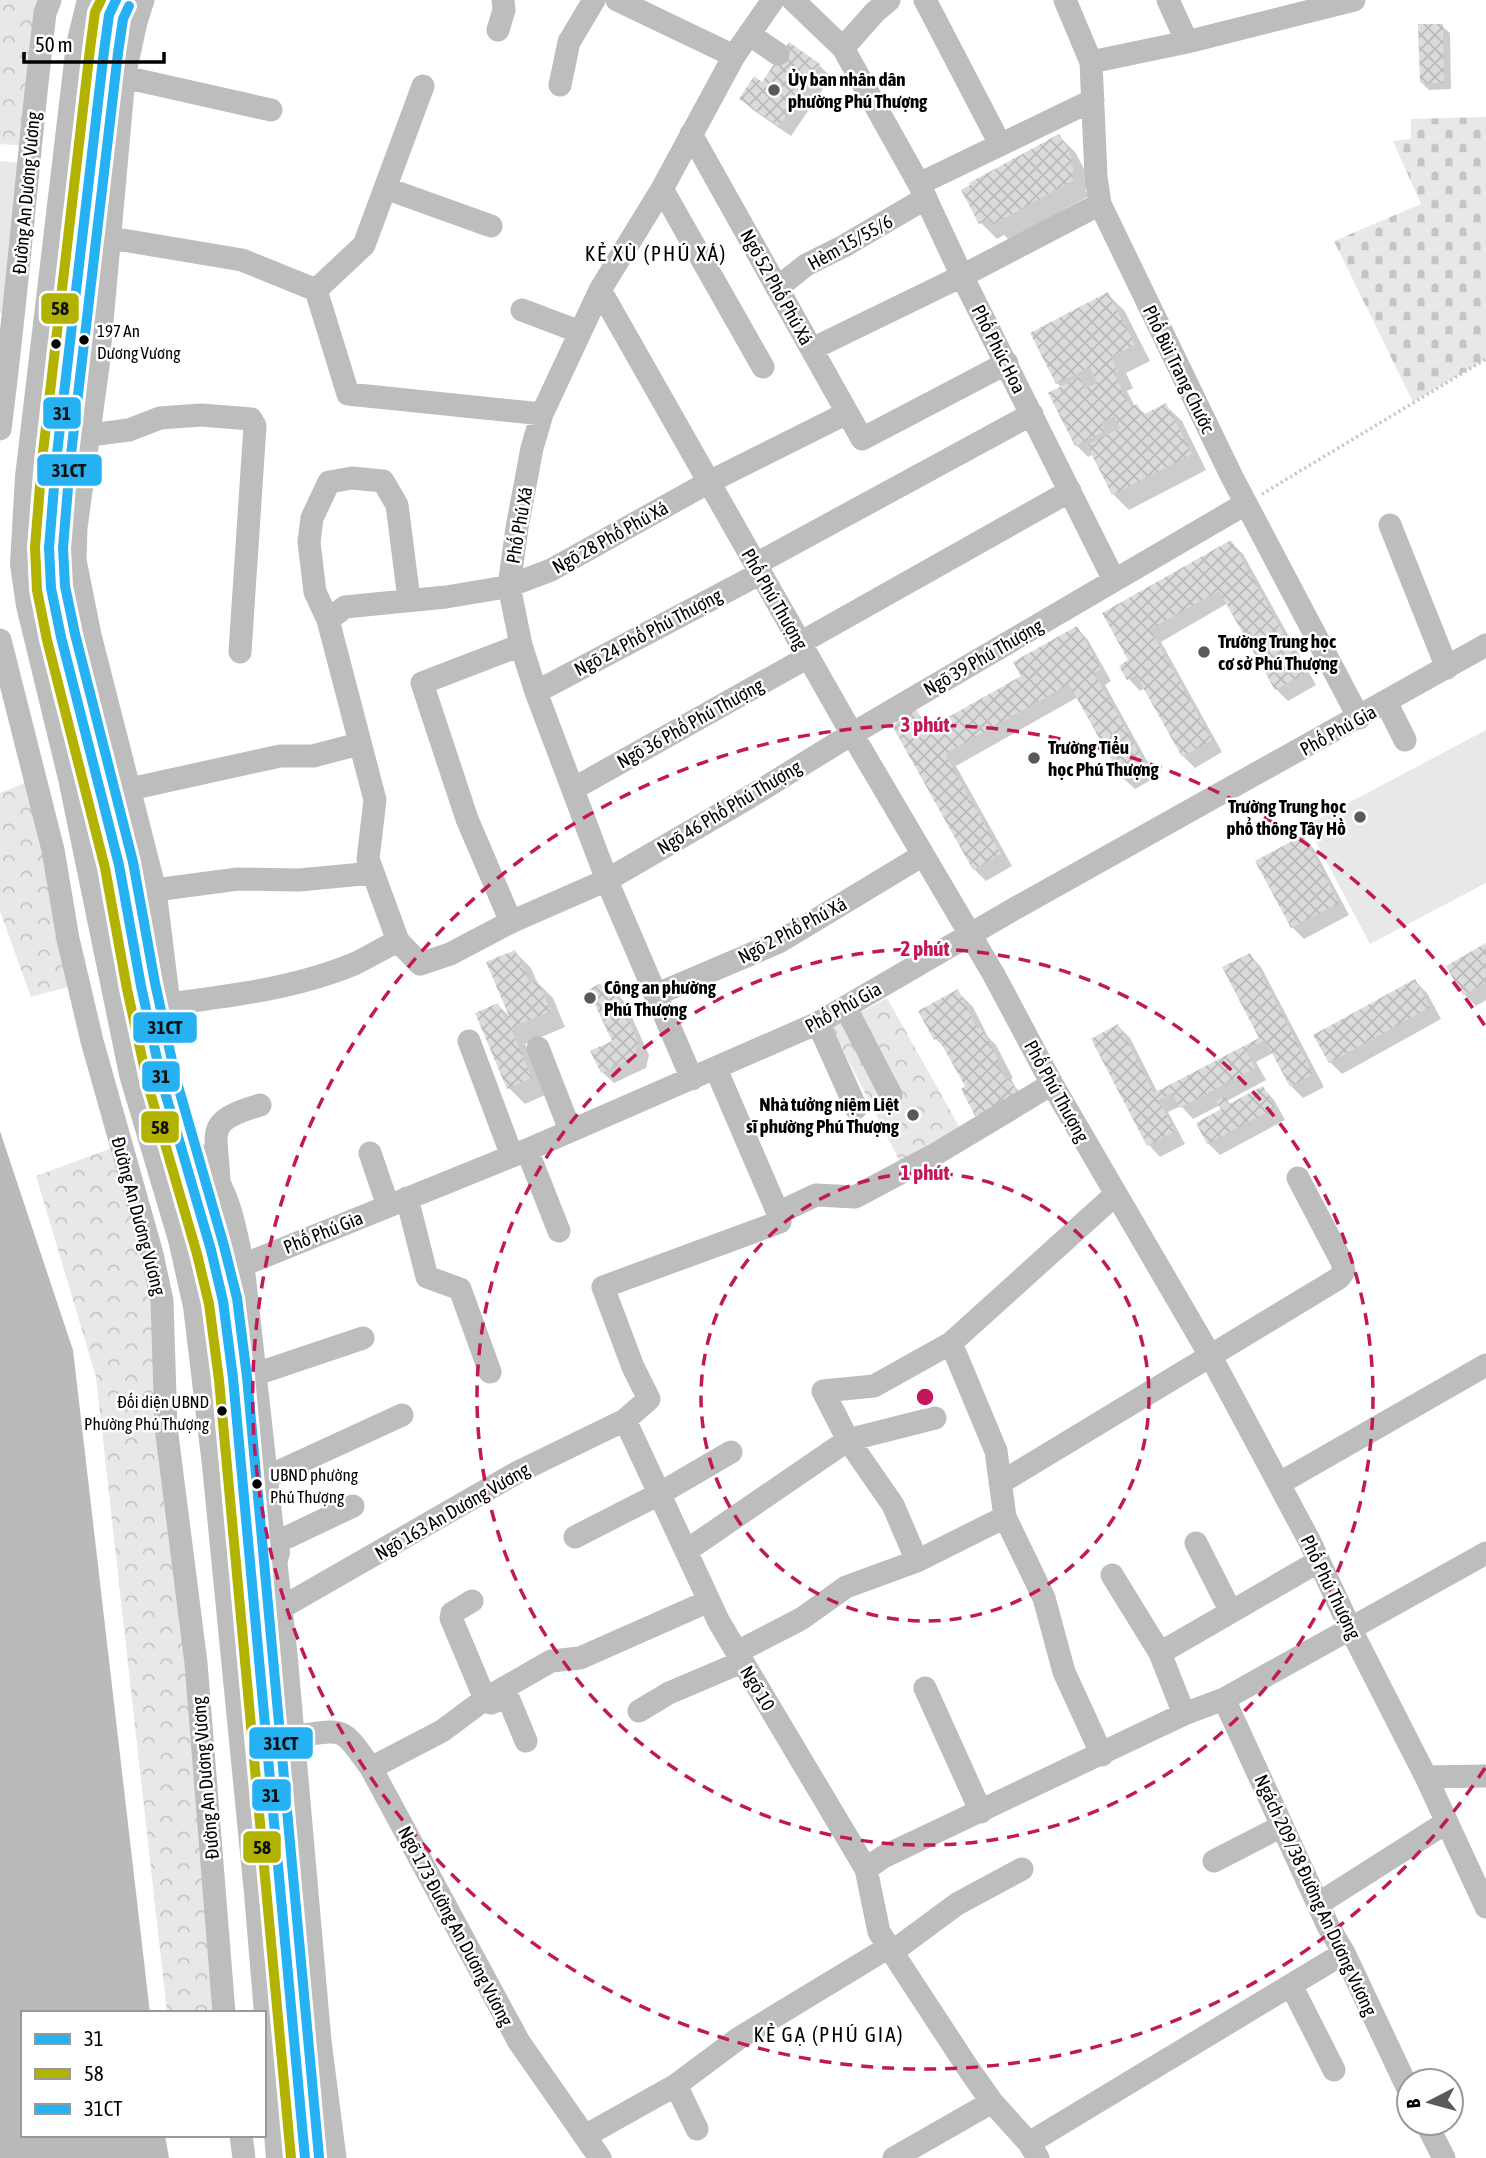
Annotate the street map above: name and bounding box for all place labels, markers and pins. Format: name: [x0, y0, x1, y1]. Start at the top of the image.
place label: Ủy ban nhân dân phường Phú Thượng: [788, 68, 928, 112]
marker: Ủy ban nhân dân phường Phú Thượng: [766, 82, 782, 98]
place label: 197 An Dương Vương: [97, 321, 181, 363]
marker: 197 An Dương Vương: [77, 333, 91, 347]
unlabelled marker: [49, 337, 63, 351]
place label: Trường Trung học cơ sở Phú Thượng: [1218, 630, 1339, 674]
marker: Trường Trung học cơ sở Phú Thượng: [1196, 644, 1212, 660]
place label: Trường Tiểu học Phú Thượng: [1048, 736, 1160, 780]
marker: Trường Tiểu học Phú Thượng: [1026, 750, 1042, 766]
place label: Trường Trung học phổ thông Tây Hồ: [1226, 795, 1346, 839]
marker: Trường Trung học phổ thông Tây Hồ: [1352, 809, 1368, 825]
place label: Công an phường Phú Thượng: [604, 976, 717, 1020]
marker: Công an phường Phú Thượng: [582, 990, 598, 1006]
place label: Nhà tưởng niệm Liệt sĩ phường Phú Thượng: [746, 1093, 900, 1137]
marker: Nhà tưởng niệm Liệt sĩ phường Phú Thượng: [905, 1107, 921, 1123]
centre of rings: [913, 1385, 937, 1409]
place label: Đối diện UBND Phường Phú Thượng: [84, 1392, 210, 1434]
marker: Đối diện UBND Phường Phú Thượng: [215, 1404, 229, 1418]
place label: UBND phường Phú Thượng: [270, 1465, 359, 1507]
marker: UBND phường Phú Thượng: [250, 1477, 264, 1491]

